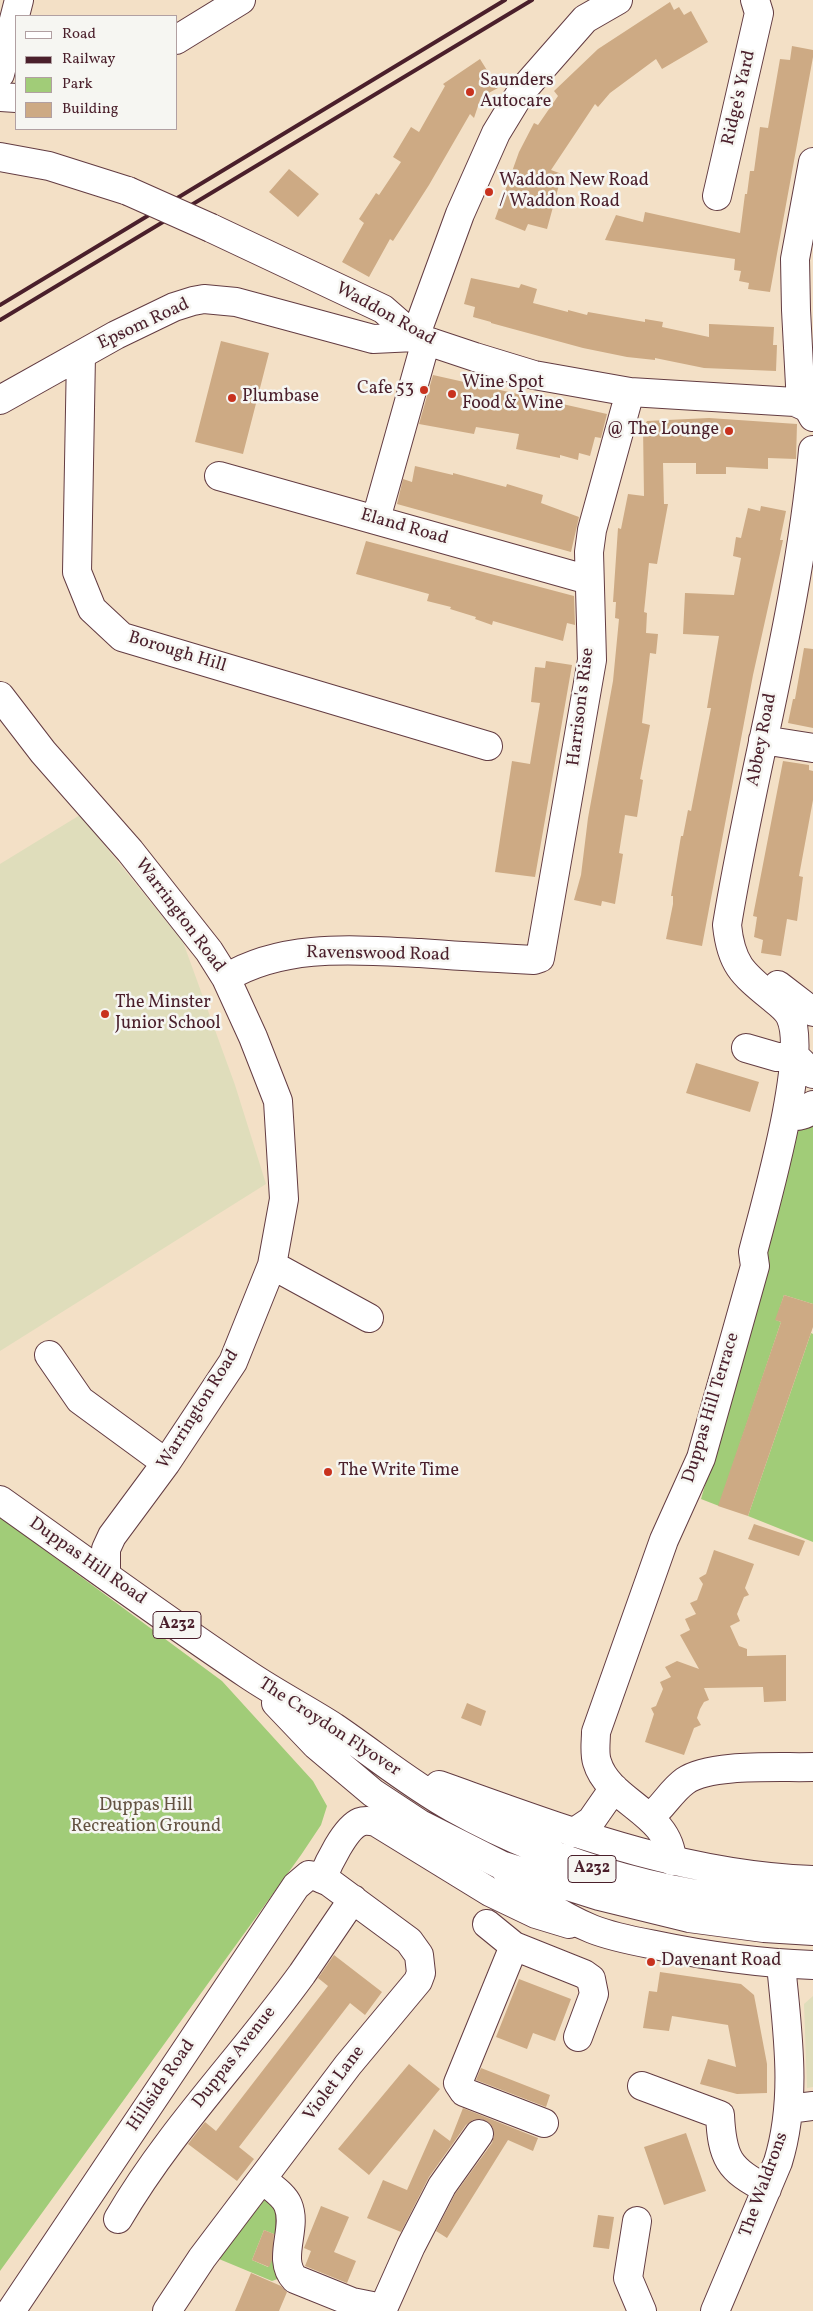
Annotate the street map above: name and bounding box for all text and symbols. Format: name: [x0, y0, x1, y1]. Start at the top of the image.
legend: [15, 15, 178, 130]
text: Road: [62, 24, 96, 45]
street label: Ridge's Yard: [719, 48, 761, 148]
text: Railway: [62, 49, 115, 70]
place label: Saunders Autocare: [480, 71, 554, 114]
text: Park: [62, 74, 93, 95]
marker: Saunders Autocare: [464, 86, 476, 98]
text: Building: [62, 99, 118, 120]
place label: Waddon New Road / Waddon Road: [499, 171, 649, 213]
marker: Waddon New Road / Waddon Road: [483, 186, 495, 198]
street label: Waddon Road: [331, 279, 439, 351]
street label: Epsom Road: [95, 294, 193, 356]
place label: Wine Spot Food & Wine: [462, 373, 563, 416]
place label: Cafe 53: [357, 379, 414, 401]
marker: Cafe 53: [418, 384, 430, 396]
place label: Plumbase: [242, 387, 319, 409]
marker: Wine Spot Food & Wine: [446, 388, 458, 400]
marker: Plumbase: [226, 392, 238, 404]
place label: @ The Lounge: [606, 420, 719, 442]
marker: @ The Lounge: [723, 425, 735, 437]
street label: Eland Road: [358, 505, 450, 551]
street label: Borough Hill: [125, 628, 229, 678]
street label: Harrison's Rise: [564, 647, 600, 767]
street label: Abbey Road: [743, 692, 783, 788]
street label: Warrington Road: [129, 855, 229, 977]
street label: Ravenswood Road: [306, 943, 450, 967]
place label: The Minster Junior School: [115, 993, 221, 1036]
marker: The Minster Junior School: [99, 1008, 111, 1020]
street label: Duppas Hill Terrace: [679, 1330, 745, 1486]
street label: Warrington Road: [154, 1346, 244, 1474]
place label: The Write Time: [338, 1461, 459, 1483]
marker: The Write Time: [322, 1466, 334, 1478]
street label: Duppas Hill Road: [24, 1514, 150, 1610]
road number: A232: [153, 1612, 201, 1638]
street label: The Croydon Flyover: [254, 1674, 404, 1782]
park label: Duppas Hill Recreation Ground: [71, 1796, 221, 1838]
road number: A232: [568, 1856, 616, 1882]
place label: Davenant Road: [661, 1951, 781, 1973]
marker: Davenant Road: [645, 1956, 657, 1968]
street label: Duppas Avenue: [189, 2003, 281, 2113]
street label: Hillside Road: [123, 2036, 201, 2136]
street label: Violet Lane: [300, 2042, 370, 2126]
street label: The Waldrons: [736, 2130, 794, 2240]

